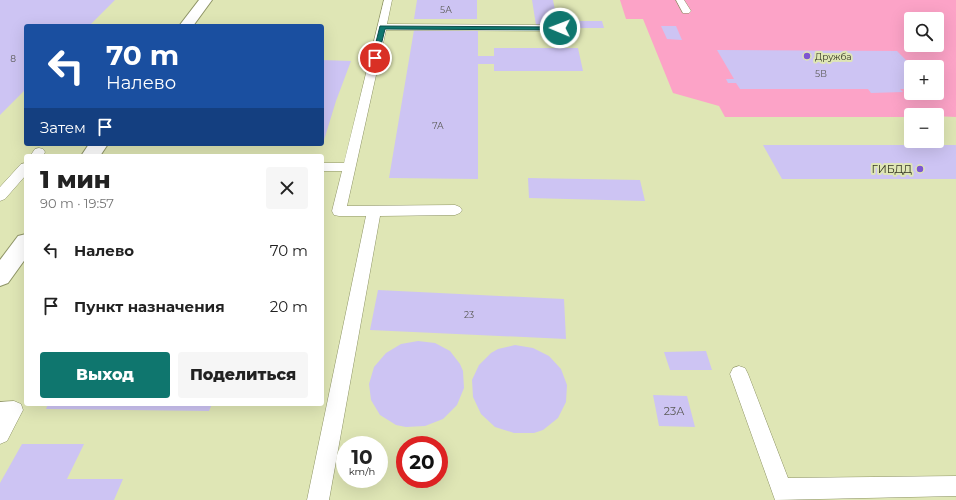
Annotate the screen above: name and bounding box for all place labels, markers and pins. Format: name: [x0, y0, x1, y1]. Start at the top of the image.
pin: [358, 41, 392, 75]
marker: Дружба: [802, 51, 812, 61]
place label: Дружба: [815, 51, 852, 62]
place label: ГИБДД: [871, 162, 912, 176]
marker: ГИБДД: [915, 164, 925, 174]

